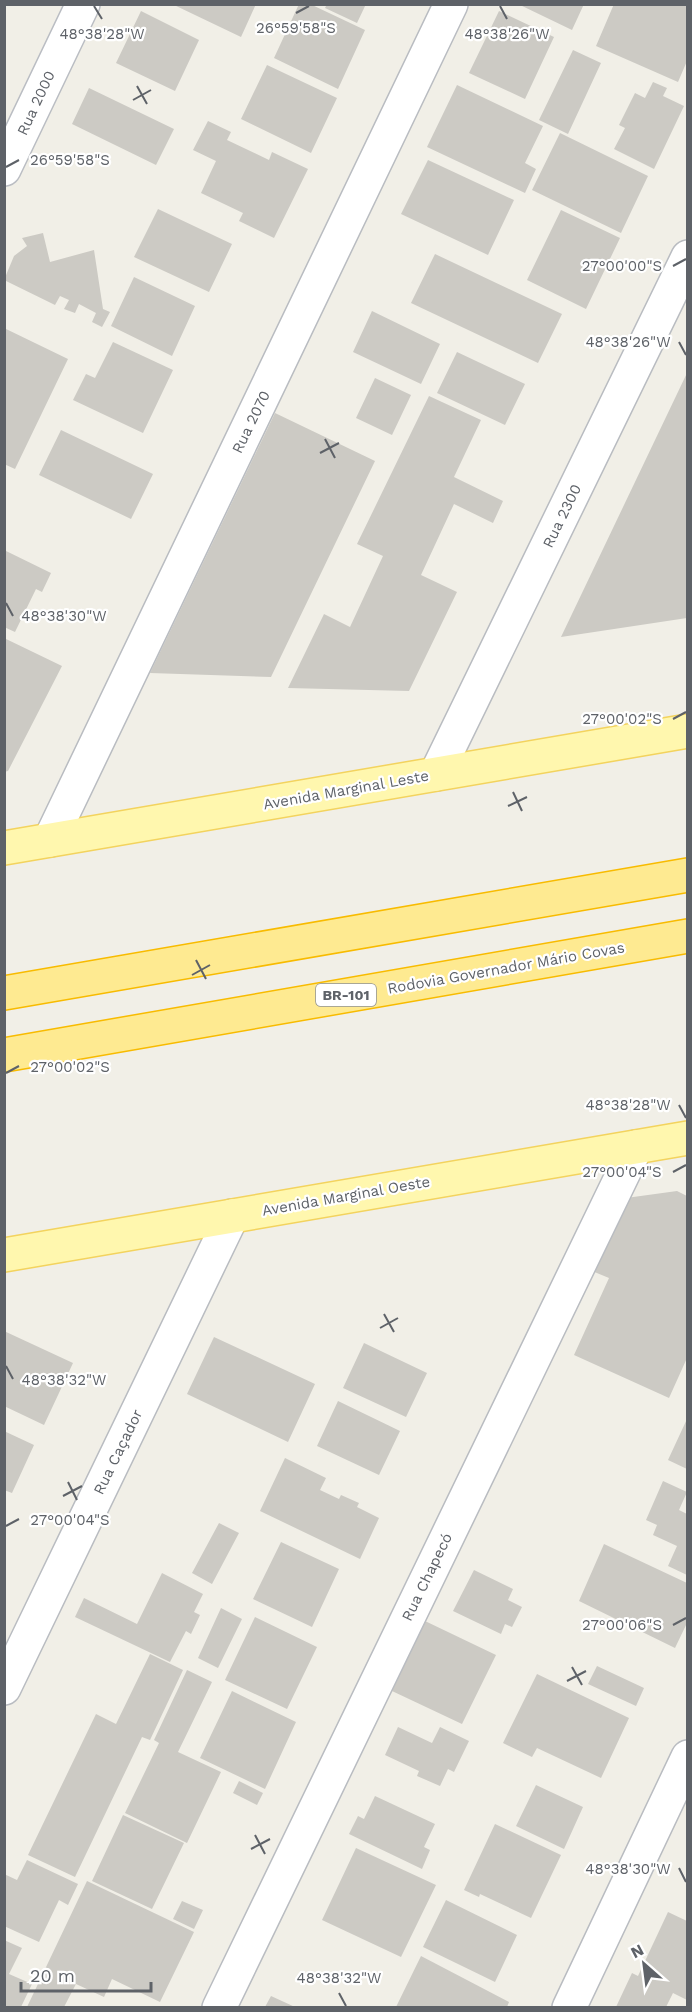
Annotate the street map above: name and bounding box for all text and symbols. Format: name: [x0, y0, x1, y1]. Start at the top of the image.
text: 26°59'58"S: [256, 19, 336, 37]
text: 48°38'28"W: [59, 25, 145, 43]
text: 48°38'26"W: [464, 25, 550, 43]
street label: Rua 2000: [13, 68, 59, 138]
text: 26°59'58"S: [30, 151, 110, 169]
text: 27°00'00"S: [582, 257, 662, 275]
text: 48°38'26"W: [585, 333, 671, 351]
street label: Rua 2070: [228, 388, 274, 456]
street label: Rua 2300: [539, 481, 585, 551]
text: 48°38'30"W: [21, 607, 107, 625]
text: 27°00'02"S: [582, 710, 662, 728]
street label: Avenida Marginal Leste: [262, 767, 430, 813]
street label: Rodovia Governador Mário Covas: [386, 938, 626, 998]
road number: BR-101: [316, 984, 376, 1006]
text: 27°00'02"S: [30, 1058, 110, 1076]
text: 48°38'28"W: [585, 1096, 671, 1114]
text: 27°00'04"S: [582, 1163, 662, 1181]
street label: Avenida Marginal Oeste: [261, 1172, 431, 1220]
text: 48°38'32"W: [22, 1371, 106, 1389]
street label: Rua Caçador: [90, 1406, 146, 1498]
text: 27°00'04"S: [30, 1511, 110, 1529]
street label: Rua Chapecó: [398, 1530, 456, 1624]
text: 27°00'06"S: [582, 1616, 662, 1634]
text: 48°38'30"W: [585, 1860, 671, 1878]
north arrow: [614, 1934, 674, 1994]
text: N: [627, 1940, 647, 1962]
scale bar: [21, 1955, 152, 1993]
text: 20 m: [30, 1965, 75, 1986]
text: 48°38'32"W: [297, 1969, 381, 1987]

